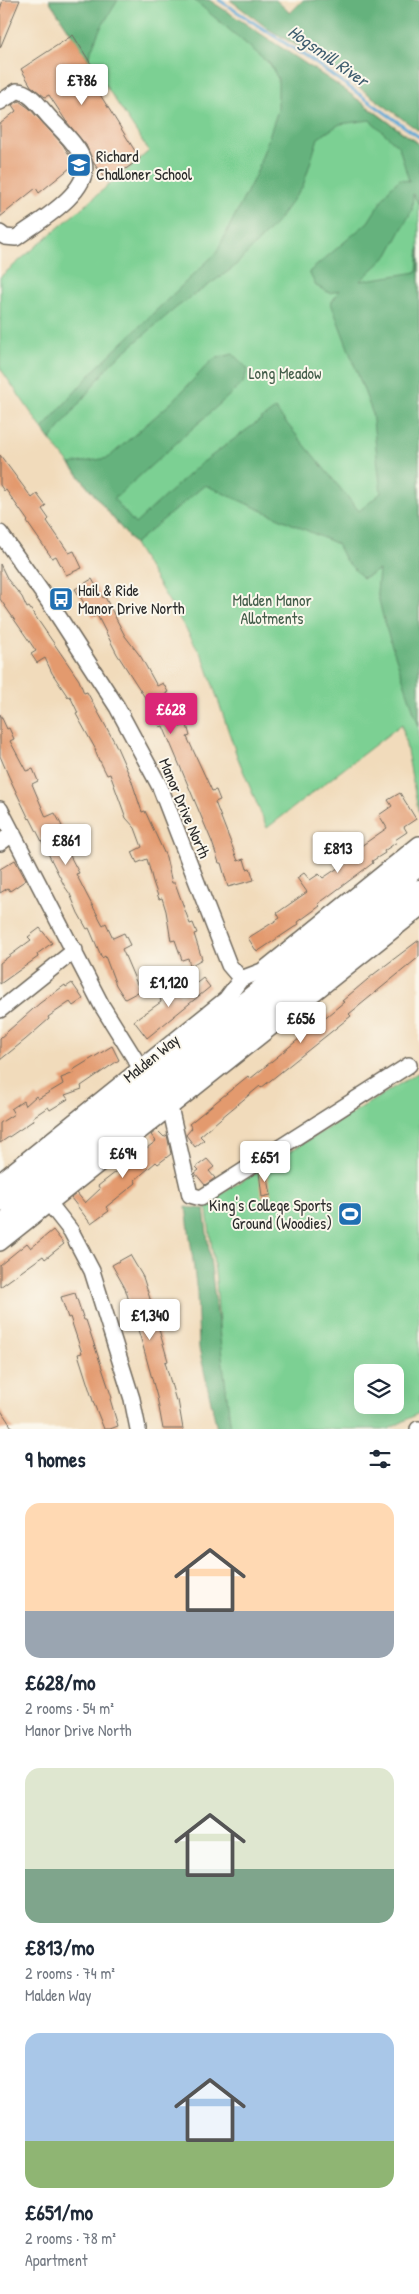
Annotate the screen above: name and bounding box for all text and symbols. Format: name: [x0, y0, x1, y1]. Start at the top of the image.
water label: Hogsmill River: [283, 19, 375, 93]
pin: £786: [52, 64, 112, 106]
text: £786: [67, 69, 97, 91]
place label: Richard Challoner School: [96, 145, 193, 185]
school or university icon: Richard Challoner School: [66, 152, 92, 178]
park label: Long Meadow: [249, 362, 321, 384]
place label: Hail & Ride Manor Drive North: [78, 579, 185, 619]
bus stop icon: Hail & Ride Manor Drive North: [48, 586, 74, 612]
park label: Malden Manor Allotments: [232, 589, 312, 629]
pin: £628: [141, 692, 201, 735]
text: £628: [156, 698, 186, 720]
street label: Manor Drive North: [154, 755, 216, 862]
pin: £861: [36, 824, 96, 866]
text: £861: [52, 829, 80, 851]
pin: £813: [308, 832, 368, 874]
text: £813: [324, 837, 352, 859]
pin: £1,120: [128, 966, 210, 1008]
text: £1,120: [150, 971, 188, 993]
pin: £656: [271, 1002, 331, 1044]
text: £656: [287, 1007, 315, 1029]
street label: Malden Way: [118, 1028, 184, 1087]
pin: £694: [93, 1136, 153, 1179]
pin: £651: [235, 1140, 295, 1183]
text: £694: [109, 1142, 137, 1164]
text: £651: [251, 1146, 279, 1168]
place label: King's College Sports Ground (Woodies): [209, 1194, 332, 1234]
sports icon: King's College Sports Ground (Woodies): [337, 1201, 363, 1227]
pin: £1,340: [109, 1298, 191, 1341]
text: £1,340: [131, 1304, 169, 1326]
map controls: [354, 1364, 404, 1414]
button: layers: [354, 1364, 404, 1414]
text: 9 homes: [25, 1445, 86, 1474]
icon: filters: [366, 1445, 394, 1473]
icon: home: [165, 1535, 255, 1625]
text: £628/mo: [25, 1668, 95, 1697]
text: 2 rooms · 54 m²: [25, 1697, 114, 1719]
text: Manor Drive North: [25, 1719, 131, 1741]
icon: home: [165, 1800, 255, 1890]
text: £813/mo: [25, 1933, 94, 1962]
text: 2 rooms · 74 m²: [25, 1962, 115, 1984]
text: Malden Way: [25, 1984, 91, 2006]
icon: home: [165, 2065, 255, 2155]
text: £651/mo: [25, 2198, 93, 2227]
text: 2 rooms · 78 m²: [25, 2227, 116, 2249]
text: Apartment: [25, 2249, 88, 2271]

